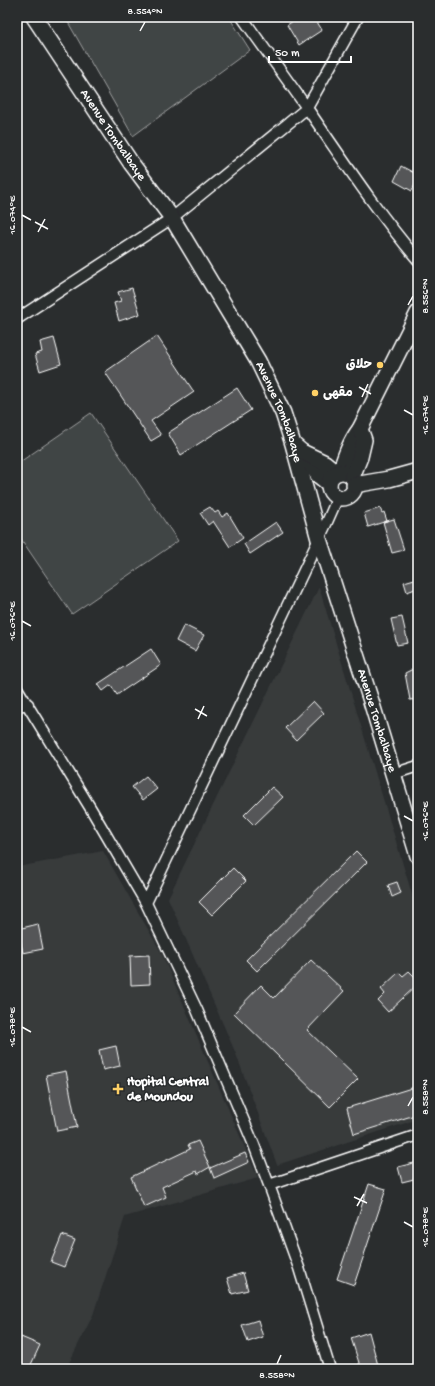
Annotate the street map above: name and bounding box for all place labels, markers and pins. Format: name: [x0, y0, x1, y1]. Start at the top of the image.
place label: حلاق: [346, 358, 372, 373]
marker: حلاق: [375, 360, 385, 370]
place label: مقهى: [323, 386, 353, 401]
marker: مقهى: [310, 388, 320, 398]
place label: Hopital Central de Moundou: [127, 1075, 209, 1105]
marker: Hopital Central de Moundou: [112, 1083, 124, 1095]

